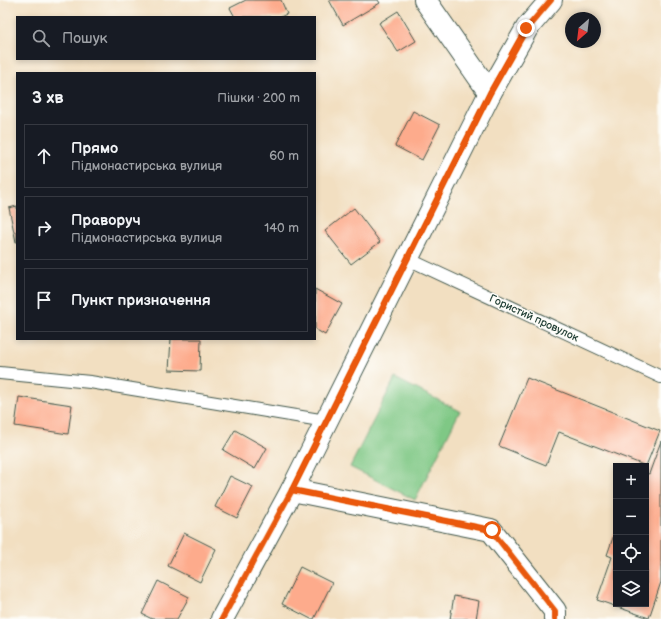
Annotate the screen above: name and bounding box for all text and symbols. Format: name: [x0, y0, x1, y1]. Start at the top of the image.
north arrow: [565, 12, 601, 48]
search box: [16, 16, 316, 60]
route end: [517, 19, 535, 37]
icon: search: [30, 27, 52, 49]
text: Пошук: [62, 29, 108, 48]
text: 3 хв: [32, 88, 64, 108]
text: Пішки · 200 m: [217, 90, 300, 106]
text: Прямо: [71, 139, 118, 158]
icon: ahead: [33, 145, 55, 167]
text: 60 m: [269, 148, 299, 164]
text: Підмонастирська вулиця: [71, 158, 222, 174]
text: Праворуч: [71, 211, 141, 230]
icon: right: [33, 217, 55, 239]
text: 140 m: [264, 220, 299, 236]
text: Підмонастирська вулиця: [71, 230, 222, 246]
icon: arrive: [33, 289, 55, 311]
text: Пункт призначення: [71, 291, 211, 310]
street label: Гористий провулок: [487, 292, 581, 344]
map controls: [613, 463, 649, 607]
button: +: [613, 463, 649, 499]
button: −: [613, 499, 649, 535]
route start: [483, 521, 501, 539]
button: locate: [613, 535, 649, 571]
button: layers: [613, 571, 649, 607]

